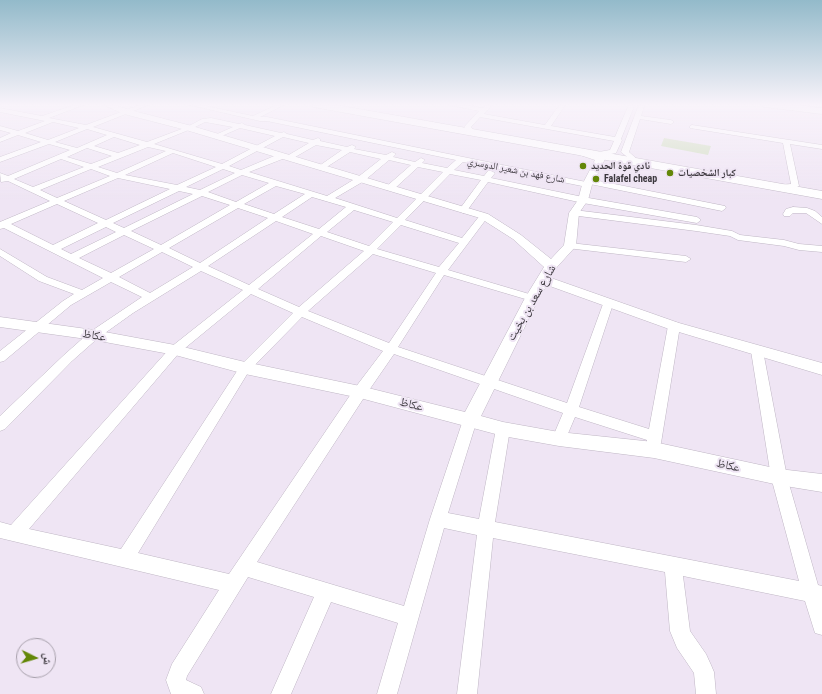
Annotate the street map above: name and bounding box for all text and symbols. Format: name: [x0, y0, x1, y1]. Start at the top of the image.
street label: شارع فهد بن شعير الدوسري: [466, 156, 566, 186]
place label: نادي قوة الحديد: [591, 160, 650, 172]
marker: نادي قوة الحديد: [578, 161, 588, 171]
place label: كبار الشخصيات: [678, 167, 736, 179]
marker: كبار الشخصيات: [665, 168, 675, 178]
place label: Falafel cheap: [604, 173, 657, 185]
marker: Falafel cheap: [591, 174, 601, 184]
street label: شارع سعد بن بخيت: [504, 262, 560, 344]
street label: عكاظ: [81, 327, 107, 345]
street label: عكاظ: [398, 395, 424, 415]
street label: عكاظ: [715, 456, 741, 476]
north arrow: [16, 638, 56, 678]
text: ش: [40, 653, 54, 665]

